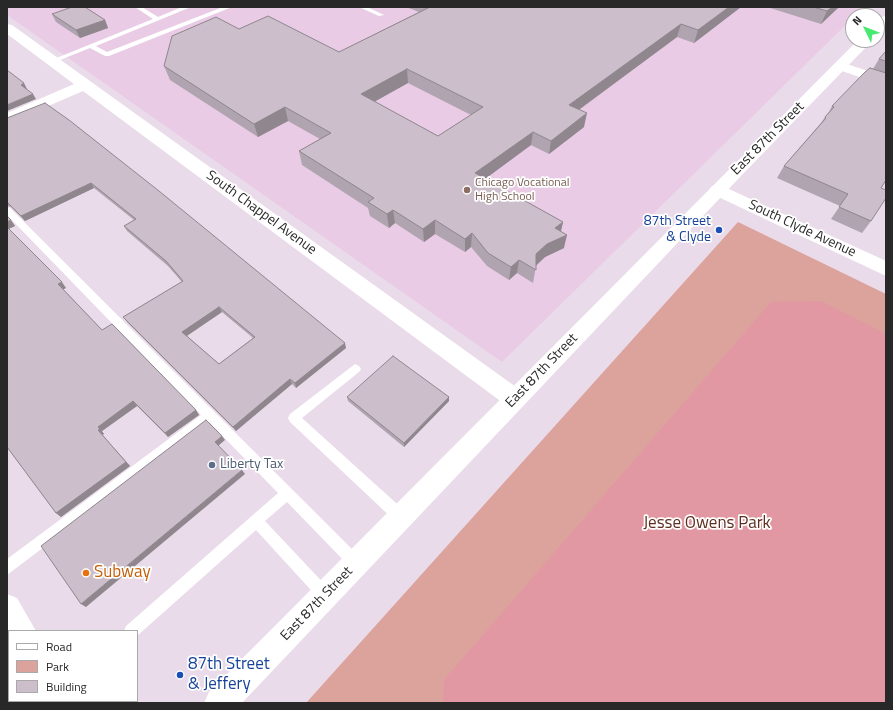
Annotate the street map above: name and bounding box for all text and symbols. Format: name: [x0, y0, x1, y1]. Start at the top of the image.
north arrow: [845, 8, 885, 48]
text: N: [849, 12, 865, 29]
street label: East 87th Street: [728, 99, 808, 179]
street label: South Chappel Avenue: [203, 167, 319, 259]
place label: Chicago Vocational High School: [475, 176, 570, 204]
marker: Chicago Vocational High School: [462, 185, 472, 195]
street label: South Clyde Avenue: [746, 197, 858, 261]
place label: 87th Street & Clyde: [644, 214, 711, 246]
marker: 87th Street & Clyde: [714, 225, 724, 235]
street label: East 87th Street: [502, 330, 582, 412]
place label: Liberty Tax: [220, 457, 283, 473]
marker: Liberty Tax: [207, 460, 217, 470]
park label: Jesse Owens Park: [643, 514, 771, 534]
place label: Subway: [94, 563, 151, 583]
street label: East 87th Street: [277, 563, 357, 645]
marker: Subway: [81, 568, 91, 578]
legend: [8, 630, 138, 702]
text: Road: [46, 637, 72, 656]
place label: 87th Street & Jeffery: [188, 655, 270, 695]
text: Park: [46, 657, 69, 676]
marker: 87th Street & Jeffery: [175, 670, 185, 680]
text: Building: [46, 677, 87, 696]

